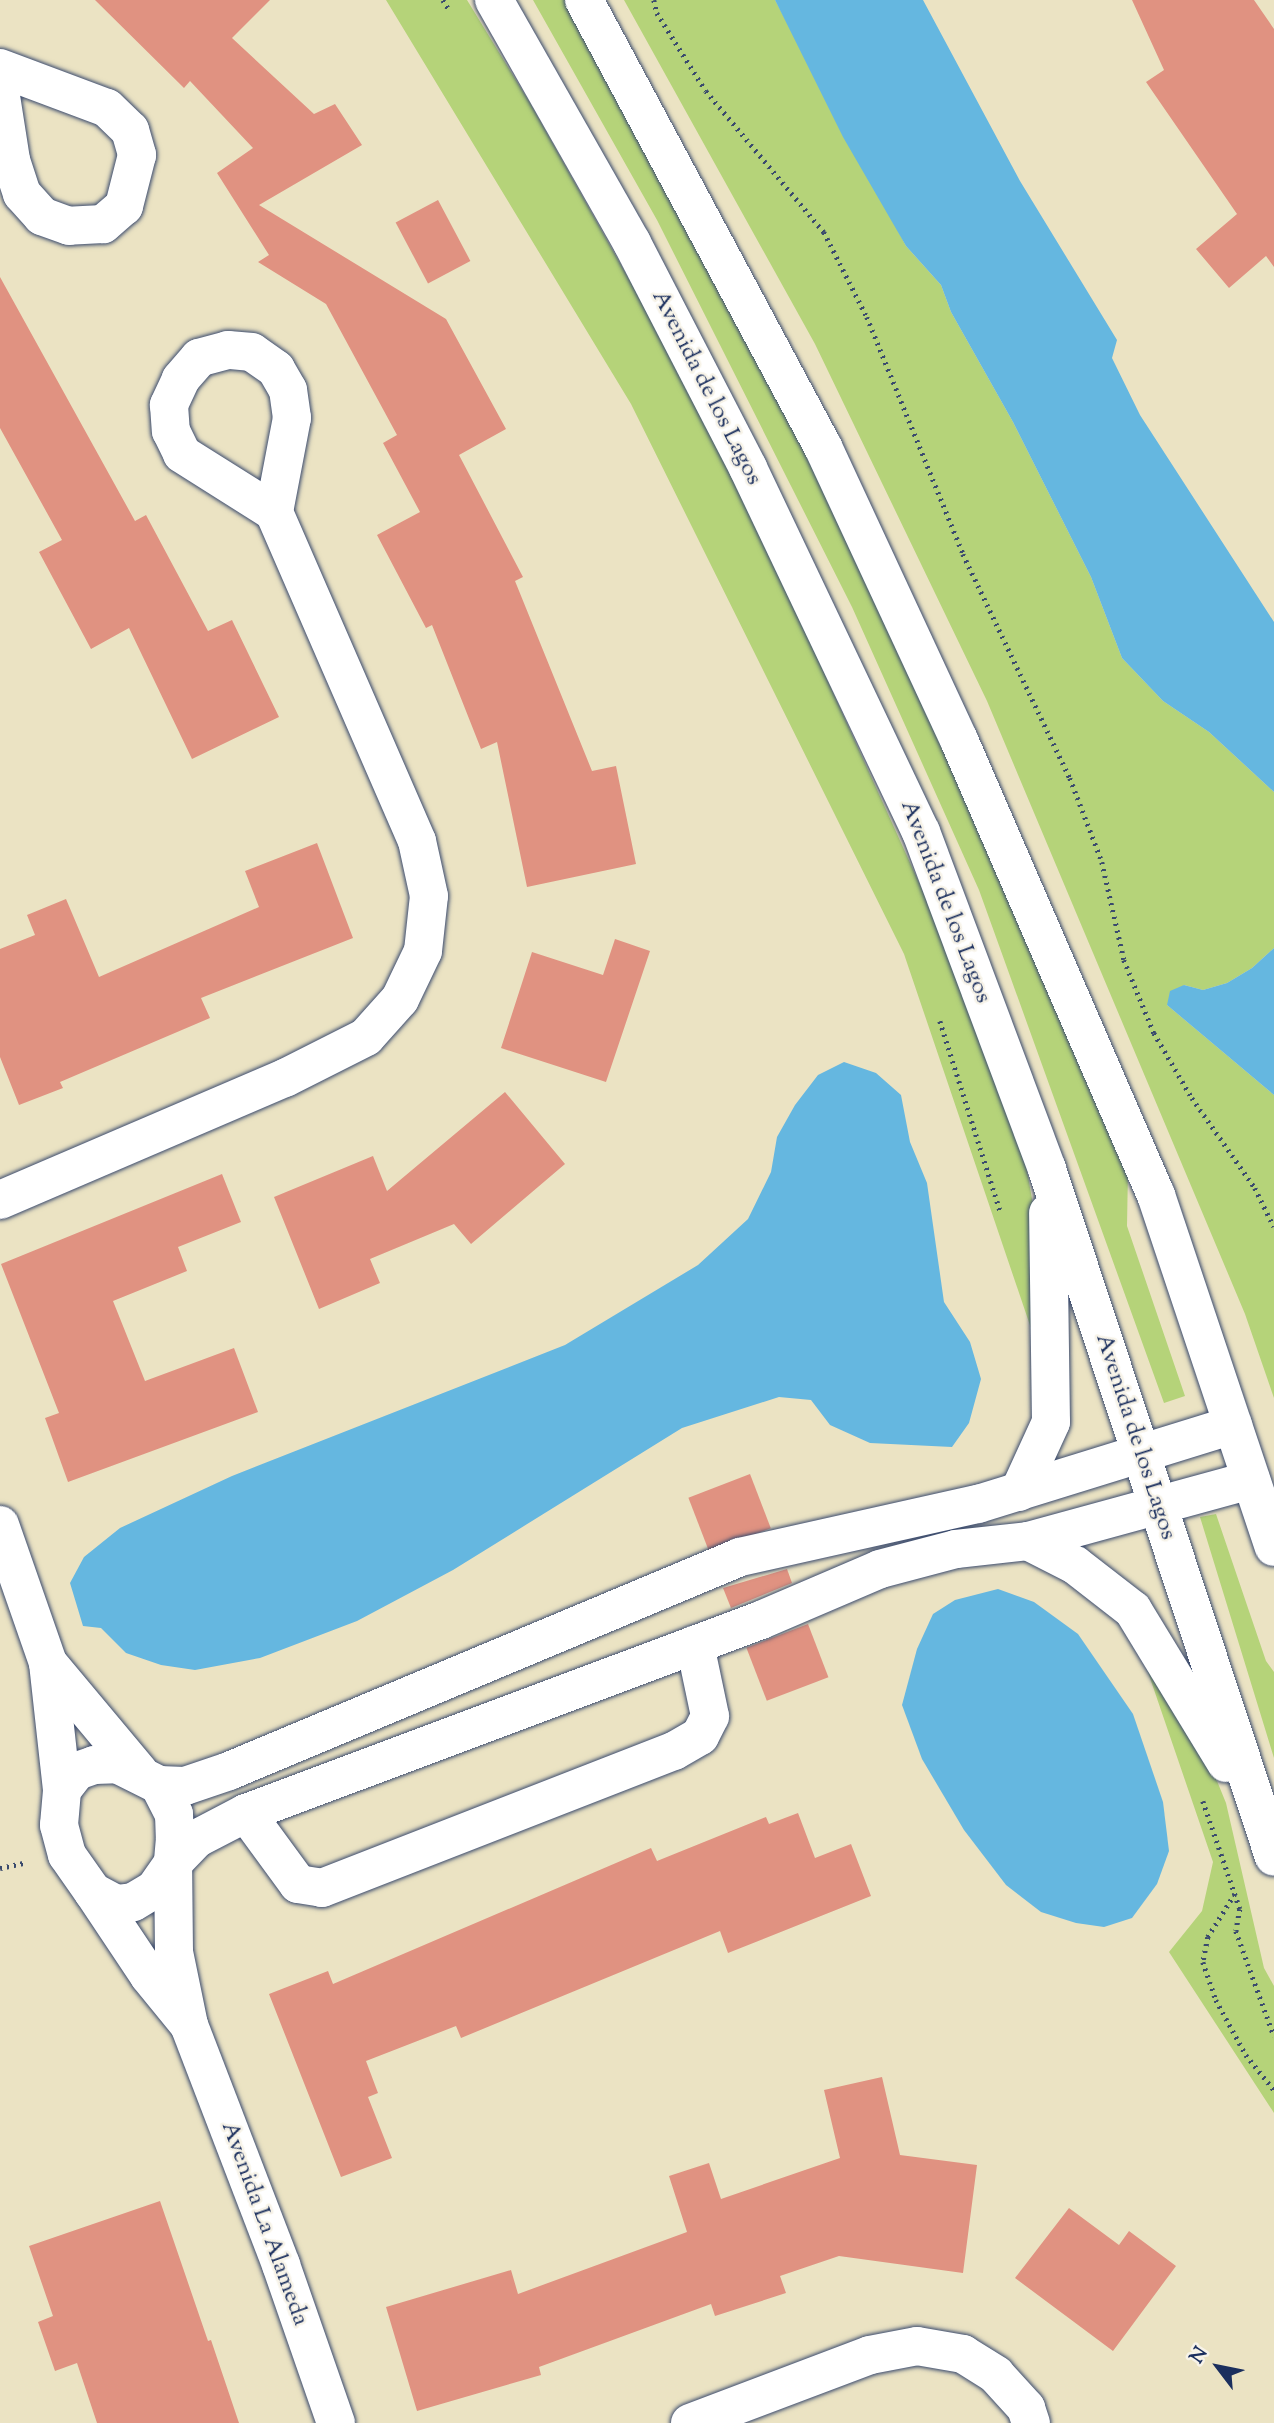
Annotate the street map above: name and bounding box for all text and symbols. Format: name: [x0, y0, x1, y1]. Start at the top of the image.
street label: Avenida de los Lagos: [644, 286, 768, 490]
street label: Avenida de los Lagos: [893, 797, 997, 1007]
street label: Avenida de los Lagos: [1088, 1330, 1182, 1544]
street label: Avenida La Alameda: [214, 2118, 314, 2330]
north arrow: [1183, 2332, 1253, 2402]
text: N: [1184, 2342, 1215, 2369]

